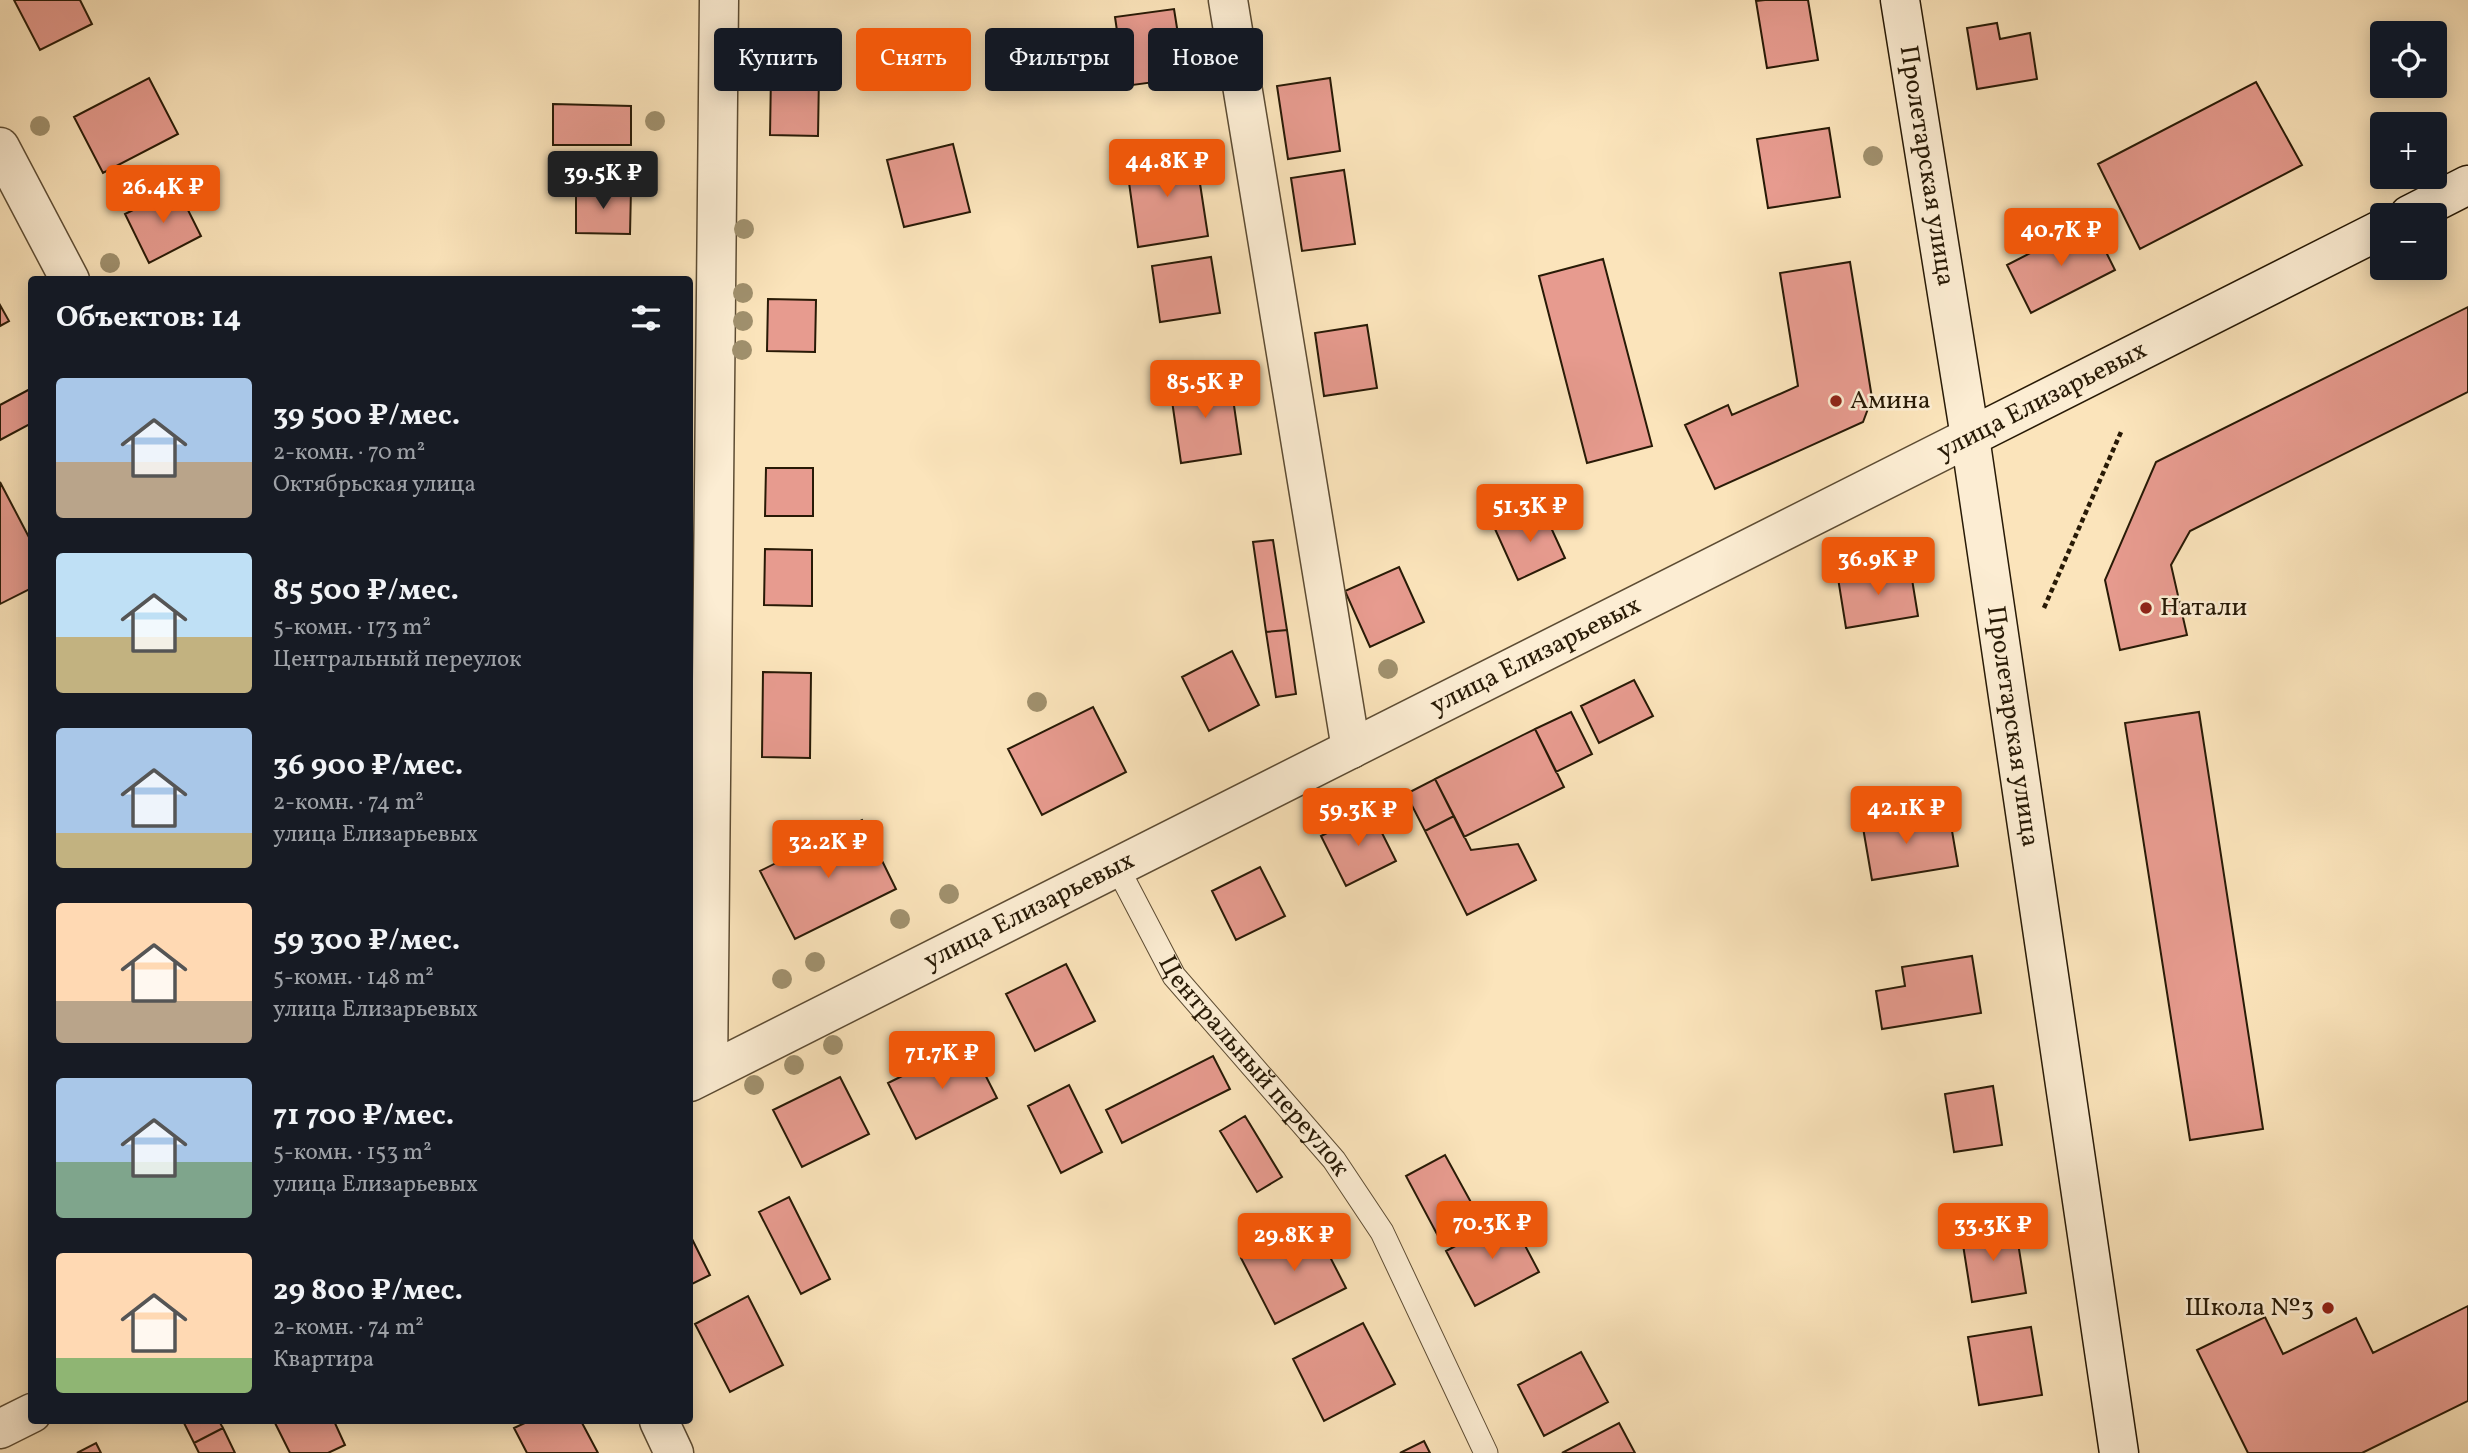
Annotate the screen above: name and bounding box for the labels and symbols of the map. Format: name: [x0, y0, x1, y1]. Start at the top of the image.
street label: Пролетарская улица: [1890, 43, 1964, 289]
pin: 44.8K ₽: [1102, 140, 1232, 199]
pin: 39.5K ₽: [538, 152, 668, 211]
pin: 26.4K ₽: [98, 166, 228, 225]
pin: 40.7K ₽: [1996, 208, 2126, 268]
street label: улица Елизарьевых: [1931, 332, 2153, 470]
pin: 85.5K ₽: [1140, 360, 1270, 420]
place label: Амина: [1850, 383, 1931, 419]
marker: Амина: [1828, 393, 1844, 409]
pin: 51.3K ₽: [1465, 484, 1595, 544]
pin: 36.9K ₽: [1813, 538, 1943, 597]
street label: улица Елизарьевых: [1424, 588, 1647, 724]
place label: Натали: [2160, 590, 2247, 626]
marker: Натали: [2138, 600, 2154, 616]
street label: Пролетарская улица: [1977, 603, 2048, 849]
pin: 42.1K ₽: [1841, 786, 1971, 846]
pin: 59.3K ₽: [1293, 788, 1423, 848]
pin: 32.2K ₽: [763, 820, 893, 880]
street label: улица Елизарьевых: [918, 843, 1141, 979]
street label: Центральный переулок: [1149, 949, 1358, 1184]
pin: 71.7K ₽: [877, 1032, 1007, 1091]
pin: 70.3K ₽: [1427, 1202, 1557, 1261]
pin: 33.3K ₽: [1928, 1204, 2058, 1263]
pin: 29.8K ₽: [1229, 1214, 1359, 1273]
place label: Школа №3: [2184, 1290, 2314, 1326]
marker: Школа №3: [2320, 1300, 2336, 1316]

